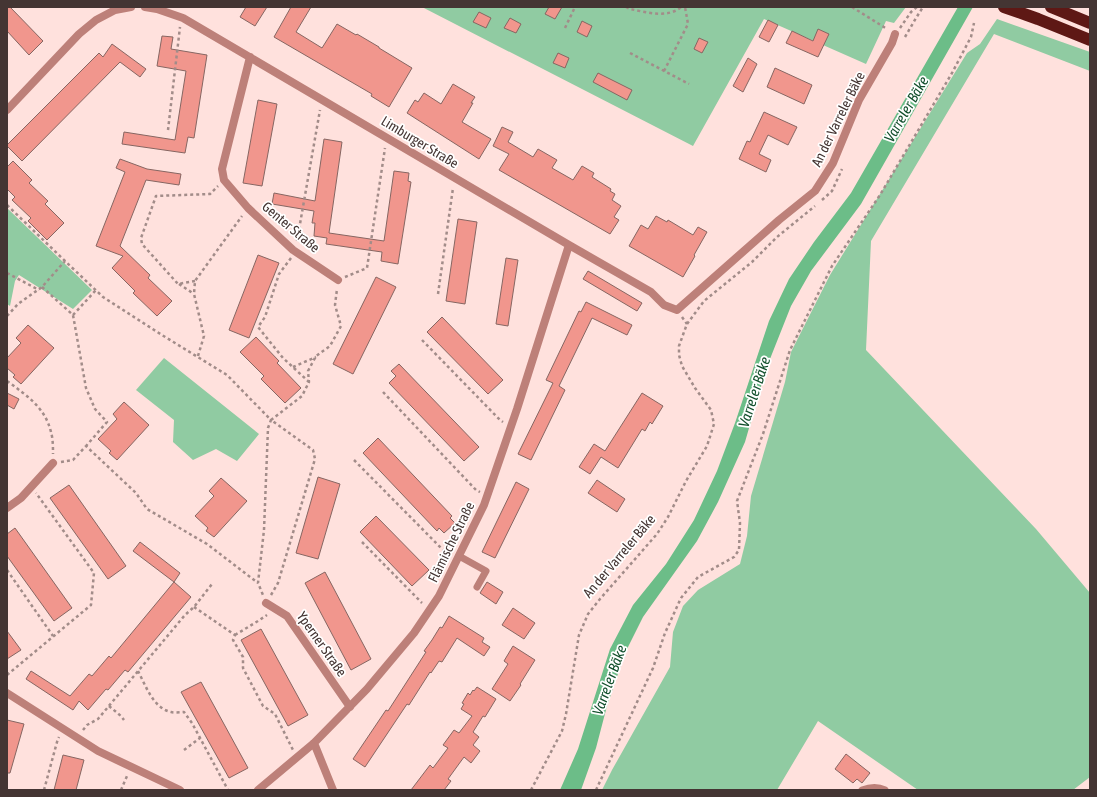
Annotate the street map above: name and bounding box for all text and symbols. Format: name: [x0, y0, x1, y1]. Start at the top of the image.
street label: An der Varreler Bäke: [808, 69, 868, 169]
water label: Varreler Bäke: [880, 73, 932, 145]
street label: Limburger Straße: [379, 113, 461, 171]
street label: Genter Straße: [259, 198, 323, 256]
water label: Varreler Bäke: [735, 354, 773, 429]
street label: Flämische Straße: [425, 499, 477, 585]
street label: An der Varreler Bäke: [580, 511, 658, 601]
street label: Yperner Straße: [294, 609, 350, 679]
water label: Varreler Bäke: [588, 642, 630, 717]

